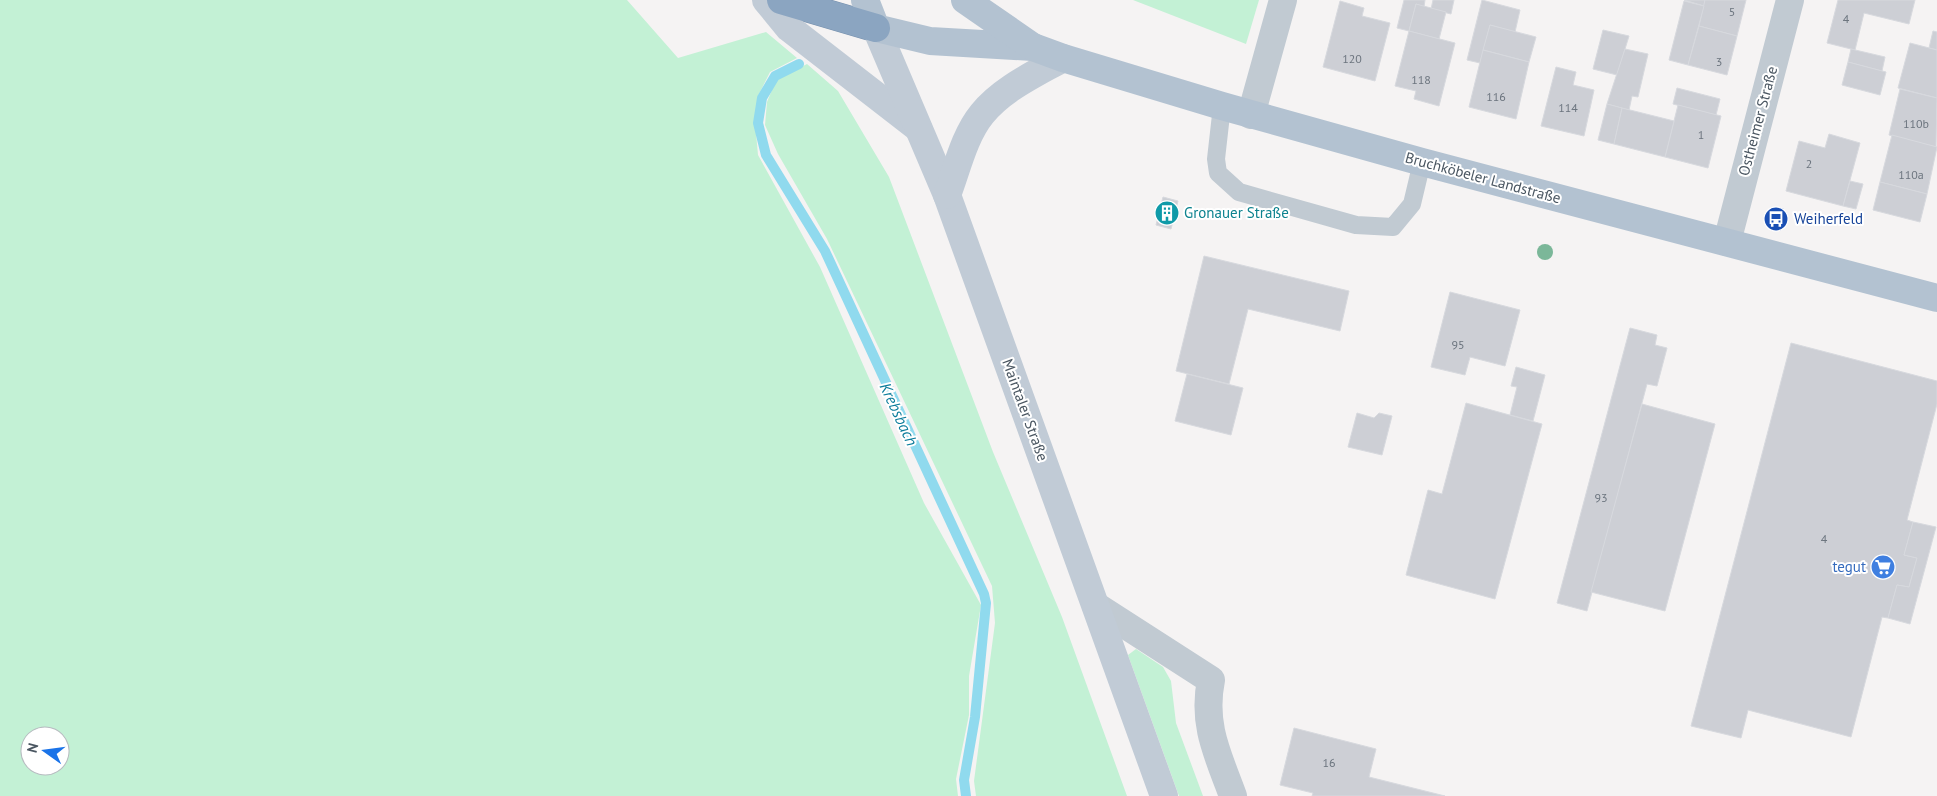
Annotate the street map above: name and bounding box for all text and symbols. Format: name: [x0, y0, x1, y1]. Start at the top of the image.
house number: 5: [1729, 4, 1735, 19]
house number: 4: [1843, 11, 1850, 26]
house number: 120: [1342, 51, 1362, 66]
house number: 3: [1716, 54, 1722, 69]
street label: Ostheimer Straße: [1734, 64, 1781, 178]
house number: 118: [1411, 72, 1431, 87]
house number: 116: [1486, 89, 1506, 104]
house number: 114: [1558, 100, 1578, 115]
house number: 110b: [1903, 116, 1929, 131]
house number: 1: [1698, 127, 1704, 142]
street label: Bruchköbeler Landstraße: [1403, 148, 1563, 207]
house number: 2: [1806, 156, 1812, 171]
house number: 110a: [1898, 167, 1924, 182]
building icon: Gronauer Straße: [1154, 200, 1180, 226]
place label: Gronauer Straße: [1184, 203, 1289, 222]
bus stop icon: Weiherfeld: [1763, 206, 1789, 232]
place label: Weiherfeld: [1794, 209, 1863, 228]
house number: 95: [1451, 337, 1465, 352]
street label: Maintaler Straße: [998, 356, 1053, 463]
water label: Krebsbach: [876, 379, 922, 449]
house number: 93: [1594, 490, 1608, 505]
house number: 4: [1821, 531, 1828, 546]
supermarket icon: tegut: [1870, 554, 1896, 580]
place label: tegut: [1832, 557, 1866, 576]
north arrow: [20, 726, 70, 776]
text: N: [23, 741, 42, 754]
house number: 16: [1322, 755, 1336, 770]

